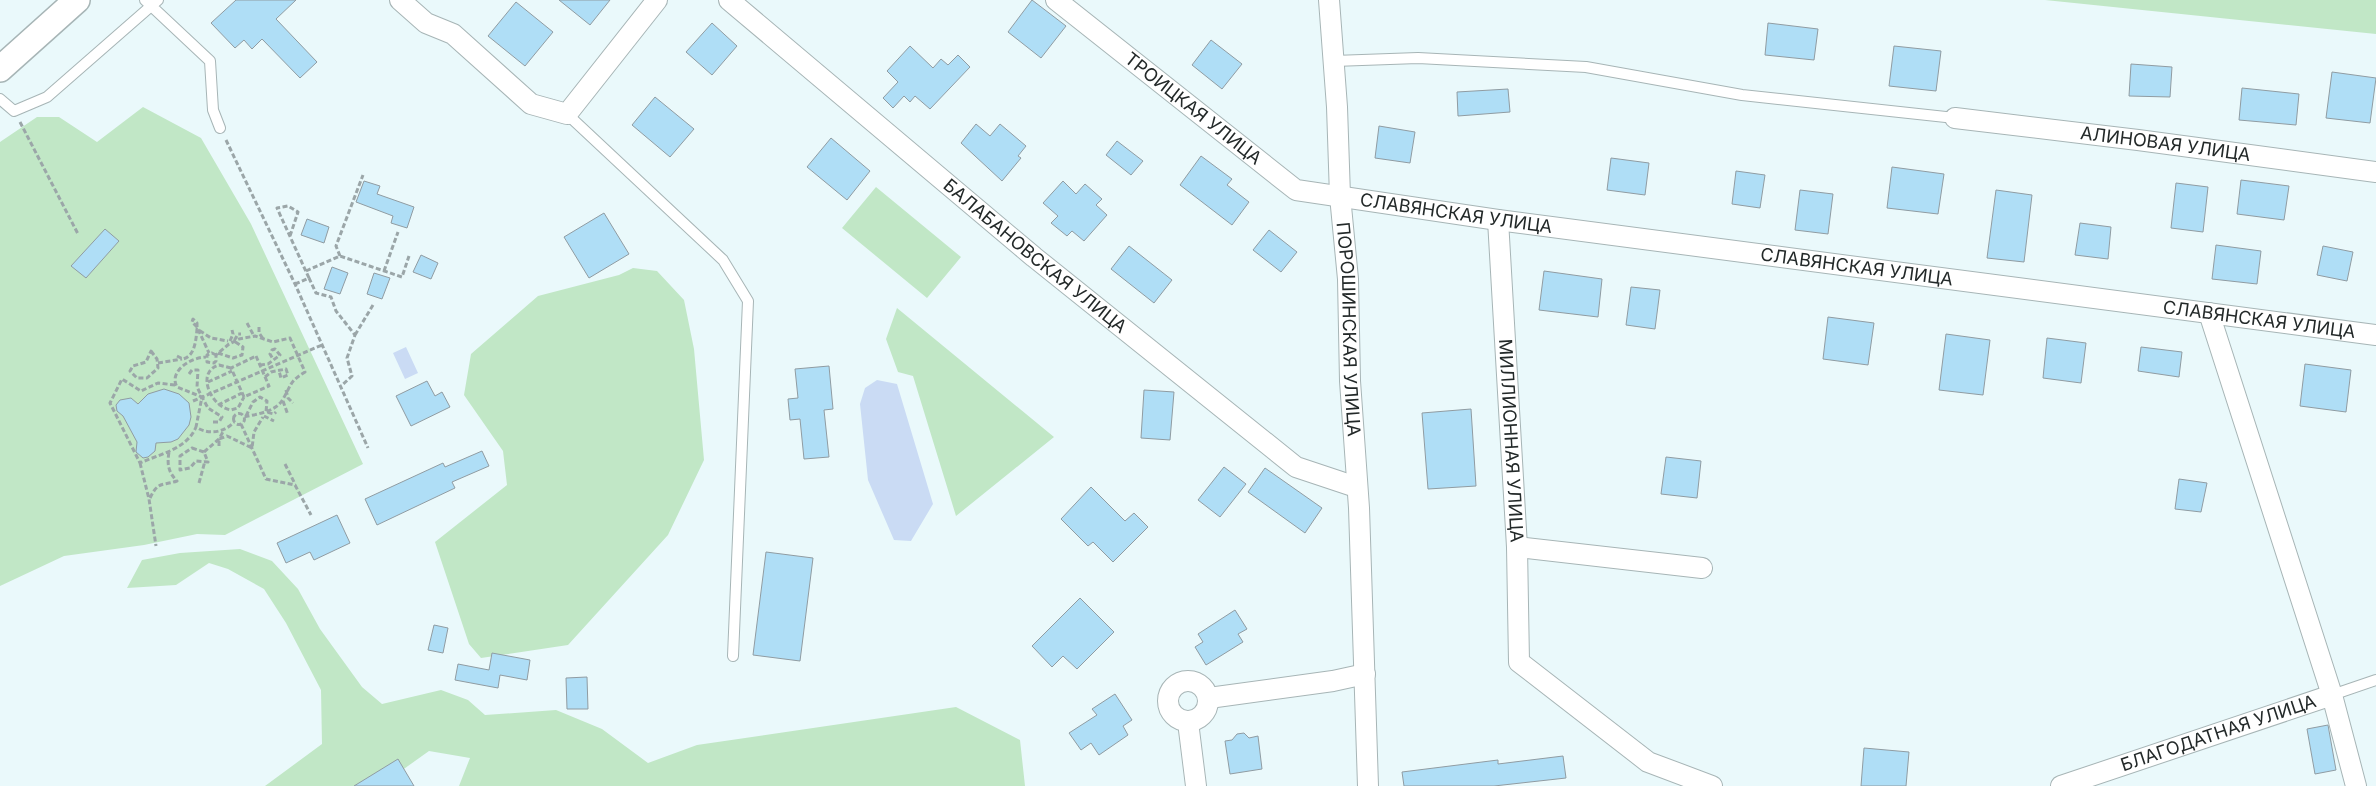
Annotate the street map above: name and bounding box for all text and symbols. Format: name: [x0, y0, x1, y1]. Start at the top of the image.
street label: ТРОИЦКАЯ УЛИЦА: [1121, 48, 1266, 169]
street label: АЛИНОВАЯ УЛИЦА: [2079, 122, 2252, 165]
street label: БАЛАБАНОВСКАЯ УЛИЦА: [939, 174, 1131, 337]
street label: СЛАВЯНСКАЯ УЛИЦА: [1359, 189, 1554, 237]
street label: ПОРОШИНСКАЯ УЛИЦА: [1333, 221, 1365, 437]
street label: СЛАВЯНСКАЯ УЛИЦА: [1759, 243, 1954, 289]
street label: СЛАВЯНСКАЯ УЛИЦА: [2162, 296, 2357, 342]
street label: МИЛЛИОННАЯ УЛИЦА: [1495, 338, 1528, 543]
street label: БЛАГОДАТНАЯ УЛИЦА: [2118, 690, 2319, 775]

